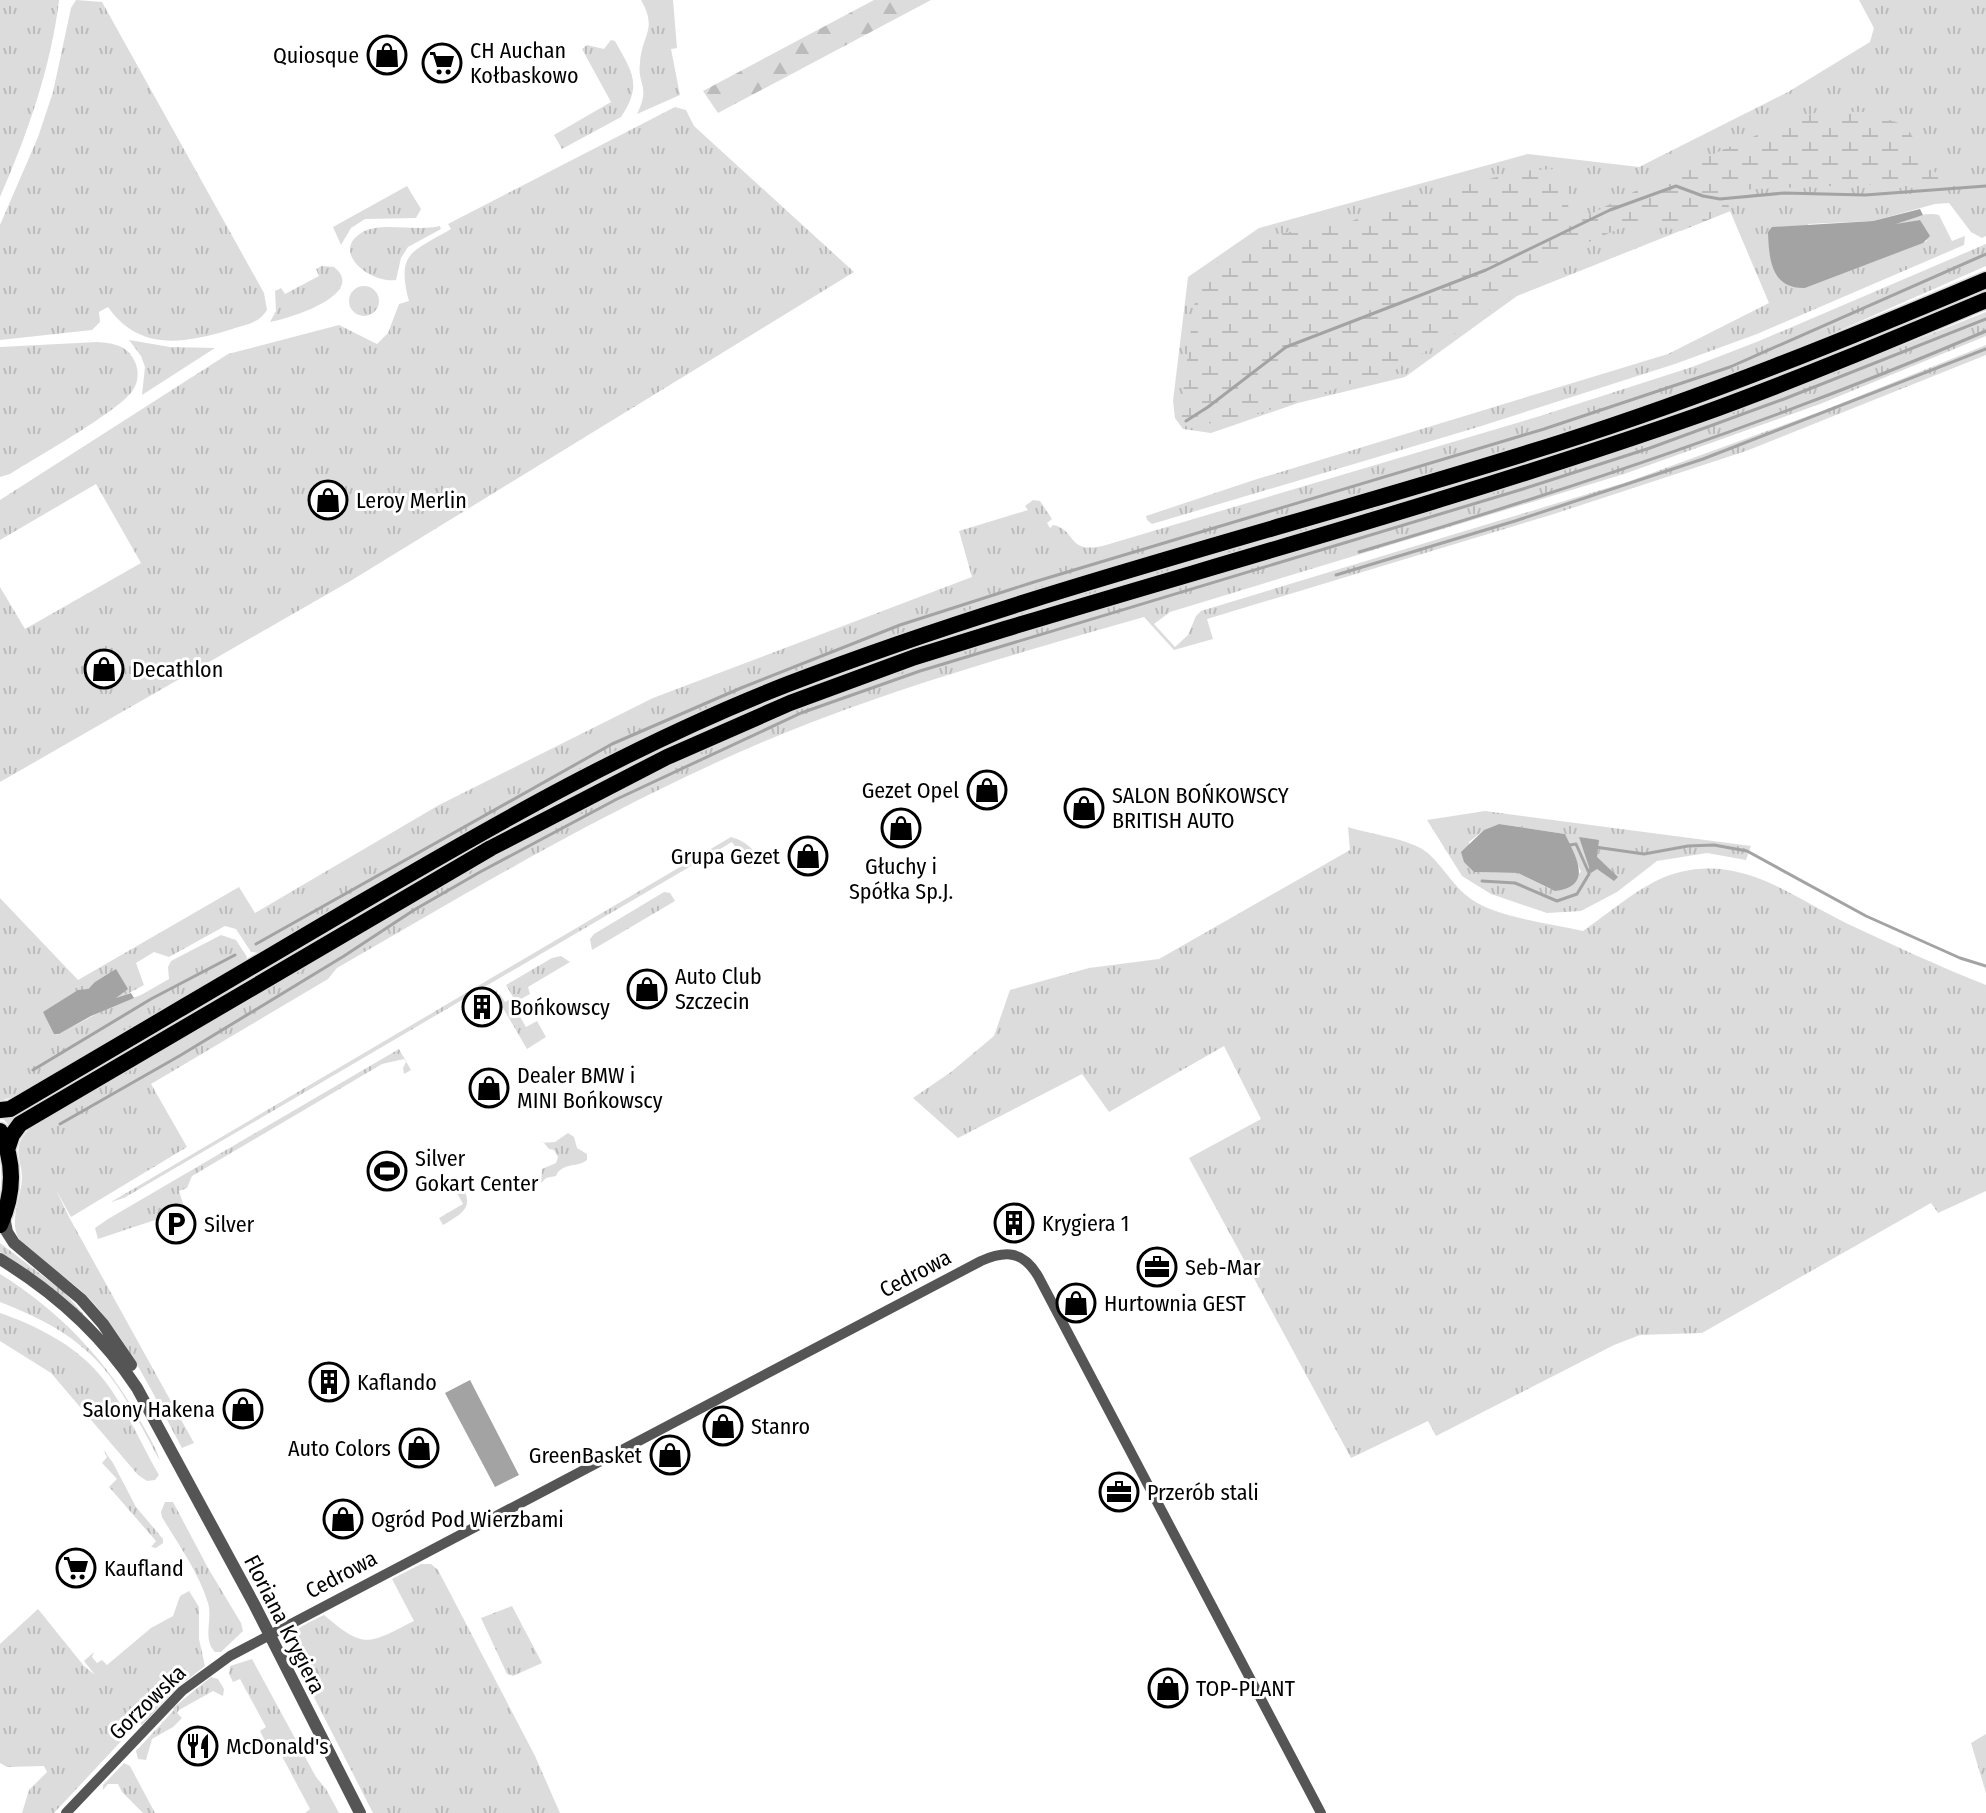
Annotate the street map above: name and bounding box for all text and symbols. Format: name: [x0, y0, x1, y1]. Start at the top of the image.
shop icon: Quiosque: [366, 34, 408, 76]
place label: CH Auchan Kołbaskowo: [470, 37, 578, 89]
place label: Quiosque: [273, 42, 359, 69]
supermarket icon: CH Auchan Kołbaskowo: [421, 42, 463, 84]
shop icon: Leroy Merlin: [307, 479, 349, 521]
place label: Leroy Merlin: [356, 487, 467, 514]
shop icon: Decathlon: [83, 648, 125, 690]
place label: Decathlon: [132, 656, 223, 683]
shop icon: Gezet Opel: [966, 769, 1008, 811]
place label: Gezet Opel: [862, 777, 959, 804]
place label: SALON BOŃKOWSCY BRITISH AUTO: [1112, 782, 1289, 834]
shop icon: SALON BOŃKOWSCY BRITISH AUTO: [1063, 787, 1105, 829]
shop icon: Głuchy i Spółka Sp.J.: [880, 807, 922, 849]
shop icon: Grupa Gezet: [787, 835, 829, 877]
place label: Grupa Gezet: [671, 843, 781, 870]
place label: Głuchy i Spółka Sp.J.: [849, 853, 953, 905]
place label: Auto Club Szczecin: [675, 963, 762, 1015]
shop icon: Auto Club Szczecin: [626, 968, 668, 1010]
building icon: Bońkowscy: [461, 986, 503, 1028]
place label: Bońkowscy: [510, 994, 610, 1021]
place label: Dealer BMW i MINI Bońkowscy: [517, 1062, 663, 1114]
shop icon: Dealer BMW i MINI Bońkowscy: [468, 1067, 510, 1109]
place label: Silver Gokart Center: [415, 1145, 539, 1197]
sports icon: Silver Gokart Center: [366, 1150, 408, 1192]
building icon: Krygiera 1: [993, 1202, 1035, 1244]
parking icon: Silver: [155, 1203, 197, 1245]
place label: Krygiera 1: [1042, 1210, 1129, 1237]
place label: Silver: [204, 1211, 255, 1238]
street label: Cedrowa: [875, 1243, 956, 1303]
office icon: Seb-Mar: [1136, 1246, 1178, 1288]
place label: Seb-Mar: [1185, 1254, 1261, 1281]
shop icon: Hurtownia GEST: [1055, 1282, 1097, 1324]
place label: Hurtownia GEST: [1104, 1290, 1247, 1317]
building icon: Kaflando: [308, 1361, 350, 1403]
place label: Kaflando: [357, 1369, 437, 1396]
shop icon: Salony Hakena: [222, 1388, 264, 1430]
place label: Salony Hakena: [82, 1396, 215, 1423]
shop icon: Stanro: [702, 1405, 744, 1447]
place label: Stanro: [751, 1413, 810, 1440]
shop icon: Auto Colors: [398, 1427, 440, 1469]
shop icon: GreenBasket: [649, 1434, 691, 1476]
place label: Auto Colors: [288, 1435, 391, 1462]
place label: GreenBasket: [529, 1442, 643, 1469]
office icon: Przerób stali: [1098, 1471, 1140, 1513]
place label: Przerób stali: [1147, 1479, 1259, 1506]
shop icon: Ogród Pod Wierzbami: [322, 1498, 364, 1540]
place label: Ogród Pod Wierzbami: [371, 1506, 564, 1533]
street label: Cedrowa: [301, 1544, 382, 1604]
supermarket icon: Kaufland: [55, 1547, 97, 1589]
street label: Floriana Krygiera: [238, 1550, 331, 1698]
place label: Kaufland: [104, 1555, 184, 1582]
street label: Gorzowska: [103, 1659, 191, 1746]
shop icon: TOP-PLANT: [1147, 1667, 1189, 1709]
place label: TOP-PLANT: [1196, 1675, 1296, 1702]
restaurant icon: McDonald's: [177, 1725, 219, 1767]
place label: McDonald's: [226, 1733, 329, 1760]

